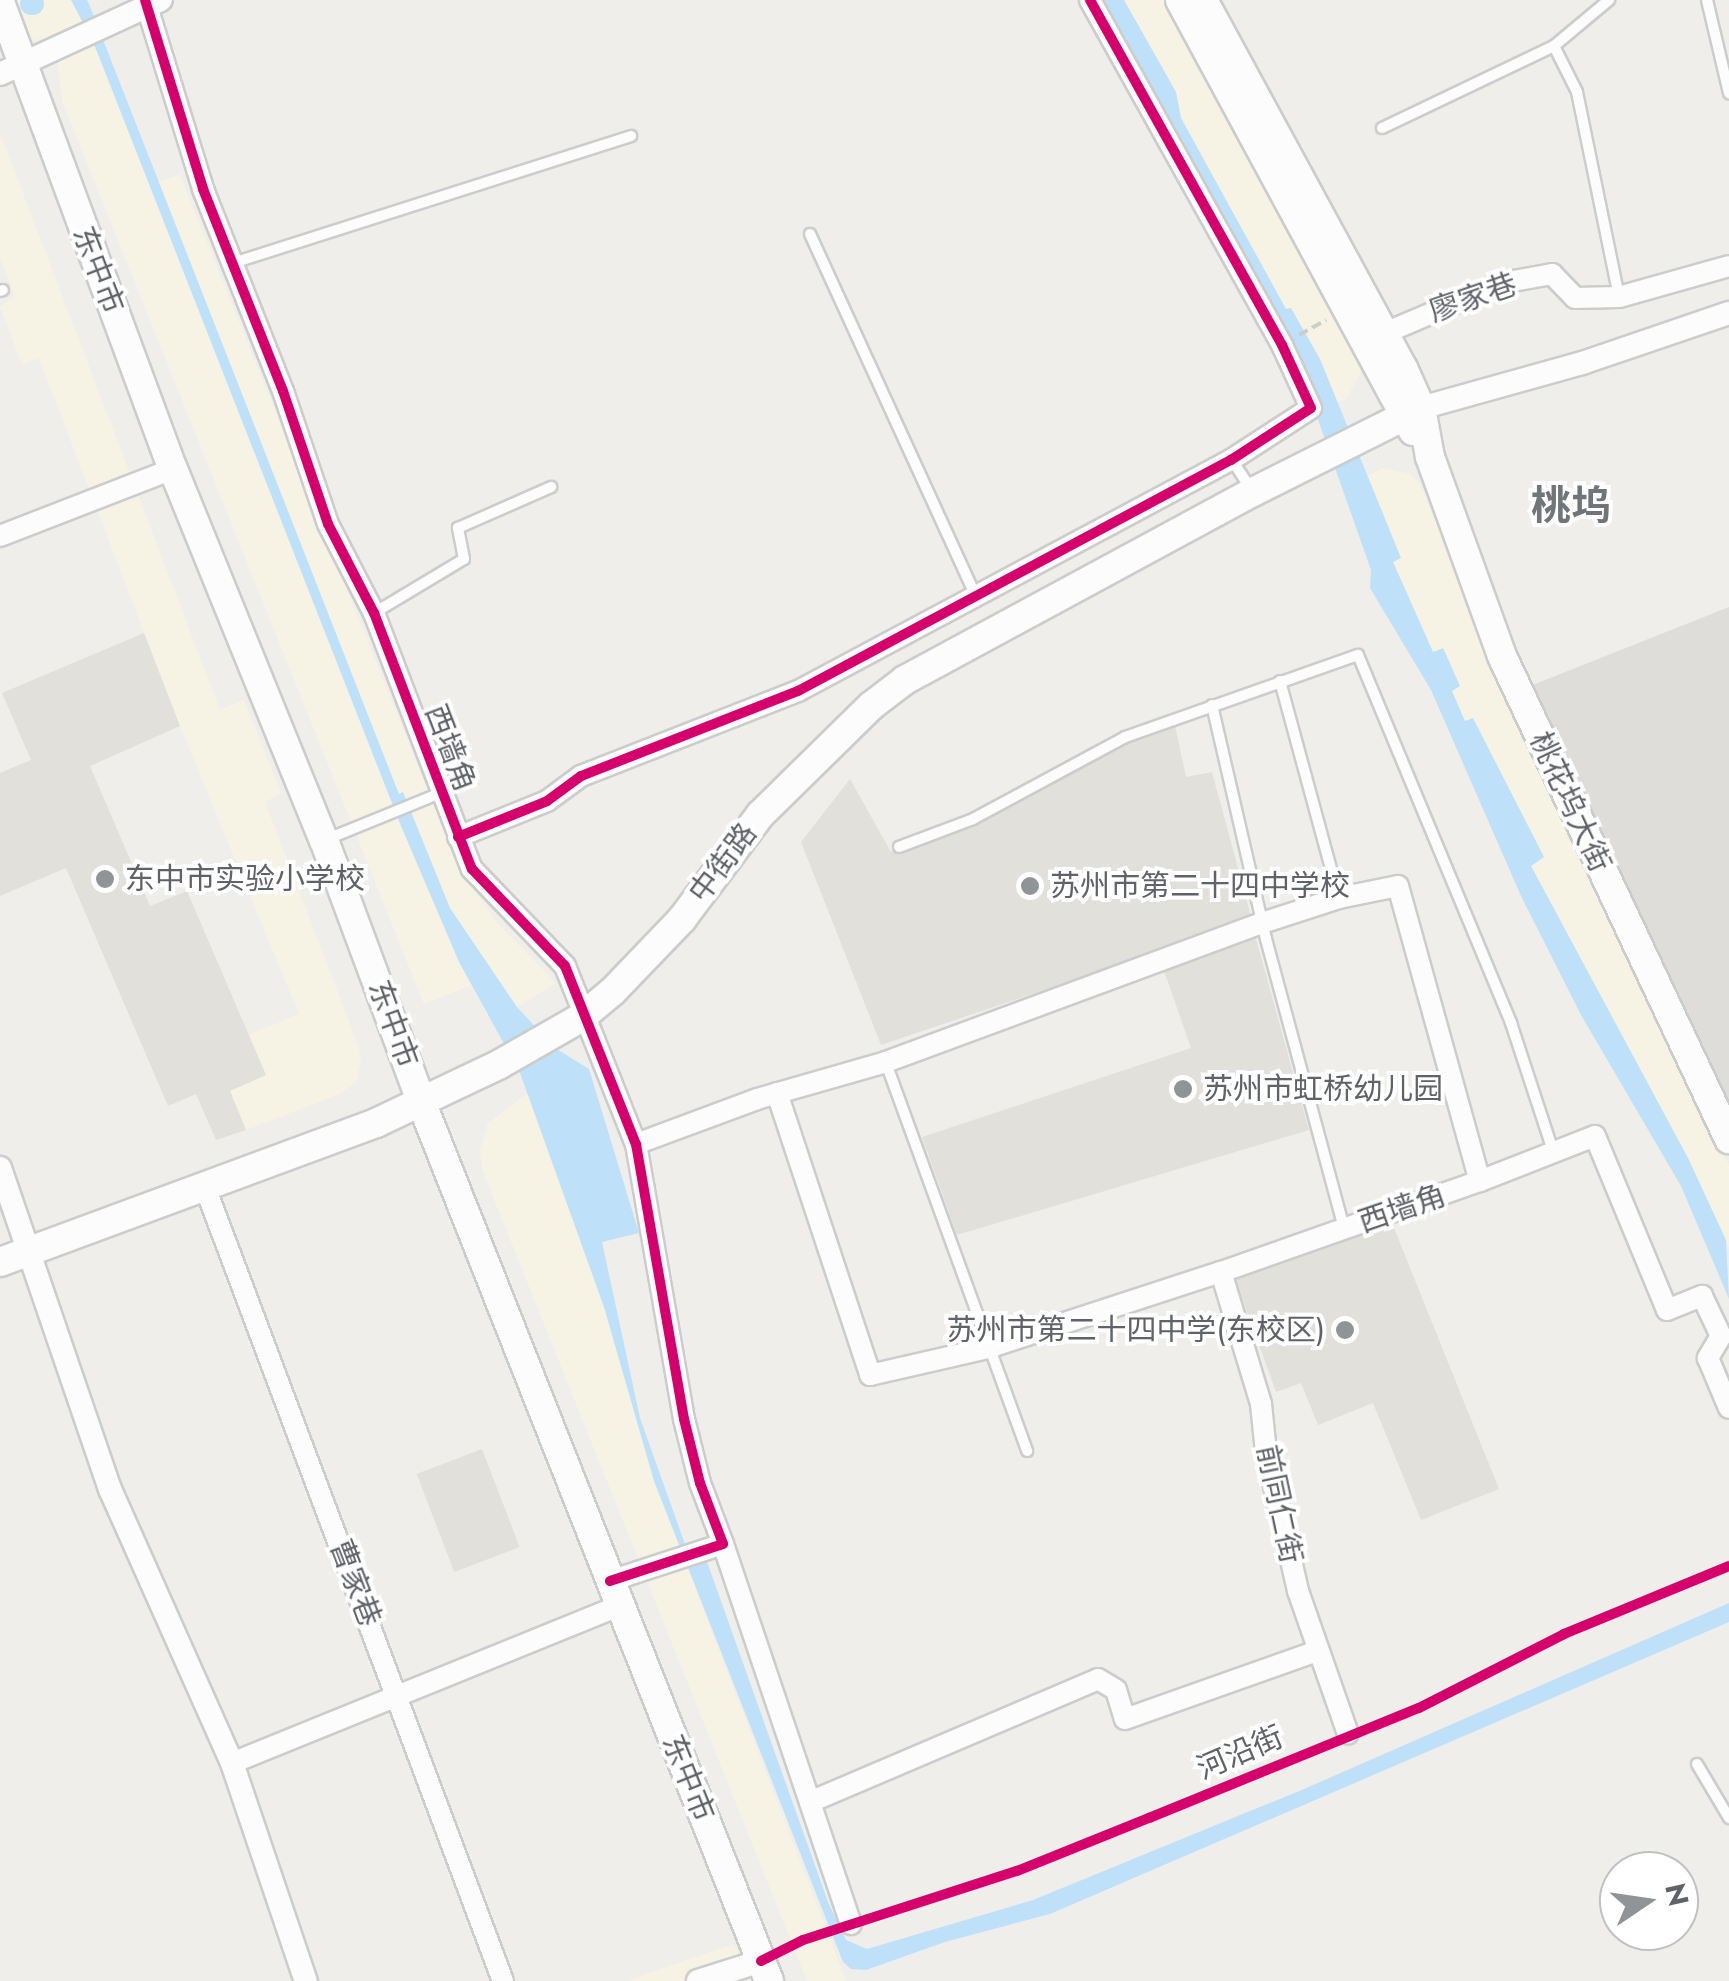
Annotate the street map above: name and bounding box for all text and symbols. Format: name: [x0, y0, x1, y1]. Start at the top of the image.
street label: 东中市: [65, 222, 131, 318]
street label: 廖家巷: [1425, 266, 1521, 330]
district label: 桃坞: [1531, 481, 1611, 529]
street label: 西墙角: [417, 700, 483, 796]
street label: 桃花坞大街: [1522, 726, 1618, 878]
street label: 中街路: [682, 816, 764, 910]
place label: 东中市实验小学校: [125, 861, 365, 897]
marker: 东中市实验小学校: [94, 868, 116, 890]
place label: 苏州市第二十四中学校: [1050, 868, 1350, 904]
marker: 苏州市第二十四中学校: [1019, 875, 1041, 897]
street label: 东中市: [361, 976, 425, 1072]
place label: 苏州市虹桥幼儿园: [1203, 1071, 1443, 1107]
marker: 苏州市虹桥幼儿园: [1172, 1078, 1194, 1100]
street label: 西墙角: [1354, 1177, 1450, 1241]
place label: 苏州市第二十四中学(东校区): [946, 1312, 1325, 1348]
marker: 苏州市第二十四中学(东校区): [1334, 1319, 1356, 1341]
street label: 前同仁街: [1249, 1442, 1309, 1566]
street label: 曹家巷: [322, 1535, 388, 1631]
street label: 河沿街: [1192, 1719, 1288, 1787]
street label: 东中市: [654, 1730, 722, 1826]
north arrow: [1599, 1851, 1699, 1951]
text: N: [1654, 1879, 1699, 1910]

